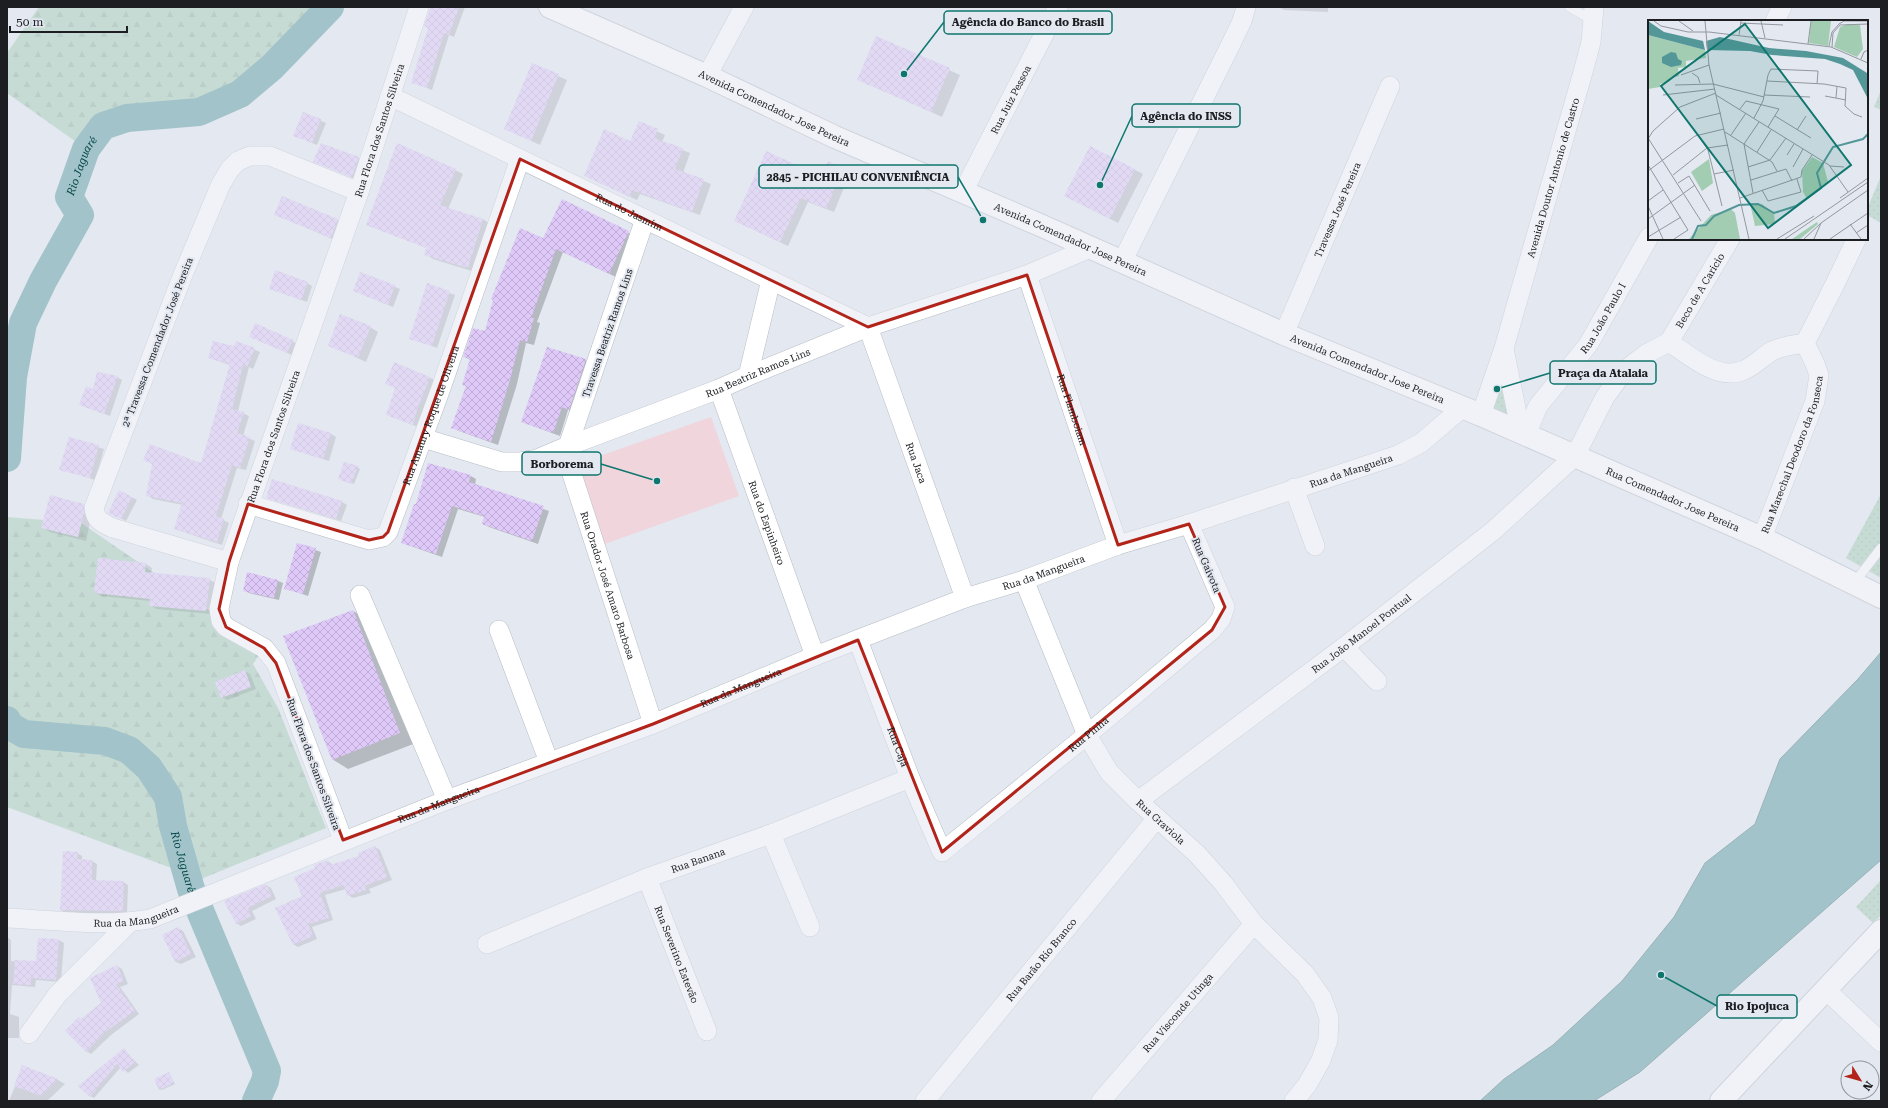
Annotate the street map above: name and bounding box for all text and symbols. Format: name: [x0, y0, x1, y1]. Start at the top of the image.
scale bar: [10, 8, 127, 34]
callout: Agência do Banco do Brasil: [944, 11, 1112, 34]
text: 50 m: [16, 15, 43, 29]
text: Agência do Banco do Brasil: [952, 16, 1105, 29]
inset map: [1648, 20, 1868, 240]
street label: Rua Flora dos Santos Silveira: [353, 62, 406, 199]
street label: Rua Juiz Pessoa: [989, 63, 1033, 136]
street label: Avenida Comendador Jose Pereira: [697, 68, 852, 149]
street label: Avenida Doutor Antonio de Castro: [1525, 97, 1581, 259]
callout: Agência do INSS: [1132, 104, 1240, 127]
text: Agência do INSS: [1140, 110, 1232, 123]
water label: Rio Jaguaré: [64, 134, 100, 198]
street label: Travessa José Pereira: [1312, 160, 1363, 259]
callout: 2845 - PICHILAU CONVENIÊNCIA: [759, 165, 958, 188]
text: 2845 - PICHILAU CONVENIÊNCIA: [767, 170, 949, 184]
street label: Rua do Jasmim: [594, 191, 665, 233]
street label: Avenida Comendador Jose Pereira: [992, 201, 1149, 278]
street label: Beco de A Caricio: [1674, 251, 1726, 330]
street label: 2ª Travessa Comendador José Pereira: [120, 255, 195, 428]
street label: Travessa Beatriz Ramos Lins: [580, 267, 635, 399]
street label: Rua João Paulo I: [1578, 281, 1628, 356]
street label: Avenida Comendador Jose Pereira: [1289, 332, 1447, 406]
street label: Rua Amaury Roque de Oliveira: [401, 344, 461, 487]
street label: Rua Beatriz Ramos Lins: [704, 346, 812, 400]
callout: Praça da Atalaia: [1550, 361, 1656, 384]
text: Praça da Atalaia: [1558, 367, 1649, 380]
street label: Rua Flora dos Santos Silveira: [245, 368, 302, 504]
street label: Rua Flamboiam: [1055, 373, 1089, 447]
street label: Rua Marechal Deodoro da Fonseca: [1759, 374, 1825, 535]
street label: Rua Jaca: [904, 441, 929, 485]
callout: Borborema: [522, 452, 601, 475]
street label: Rua da Mangueira: [1308, 452, 1395, 490]
text: Borborema: [531, 458, 594, 471]
street label: Rua Comendador Jose Pereira: [1604, 465, 1742, 534]
street label: Rua do Espinheiro: [746, 479, 787, 566]
street label: Rua Orador José Amaro Barbosa: [578, 510, 637, 661]
street label: Rua Gaivota: [1190, 536, 1223, 595]
street label: Rua da Mangueira: [1001, 553, 1087, 592]
street label: Rua João Manoel Pontual: [1309, 592, 1413, 675]
street label: Rua da Mangueira: [699, 666, 784, 709]
street label: Rua Flora dos Santos Silveira: [285, 697, 343, 832]
street label: Rua Pinha: [1066, 714, 1111, 754]
street label: Rua Cajá: [885, 725, 910, 769]
street label: Rua da Mangueira: [396, 783, 482, 825]
street label: Rua Graviola: [1134, 797, 1187, 847]
water label: Rio Jaguaré: [168, 829, 198, 895]
street label: Rua Banana: [669, 846, 727, 875]
street label: Rua da Mangueira: [93, 903, 181, 929]
street label: Rua Severino Estevão: [652, 904, 701, 1005]
street label: Rua Barão Rio Branco: [1004, 916, 1079, 1004]
street label: Rua Visconde Utinga: [1141, 971, 1215, 1055]
callout: Rio Ipojuca: [1717, 995, 1797, 1018]
text: Rio Ipojuca: [1725, 1000, 1790, 1013]
north arrow: [1840, 1060, 1880, 1100]
text: N: [1860, 1078, 1875, 1093]

